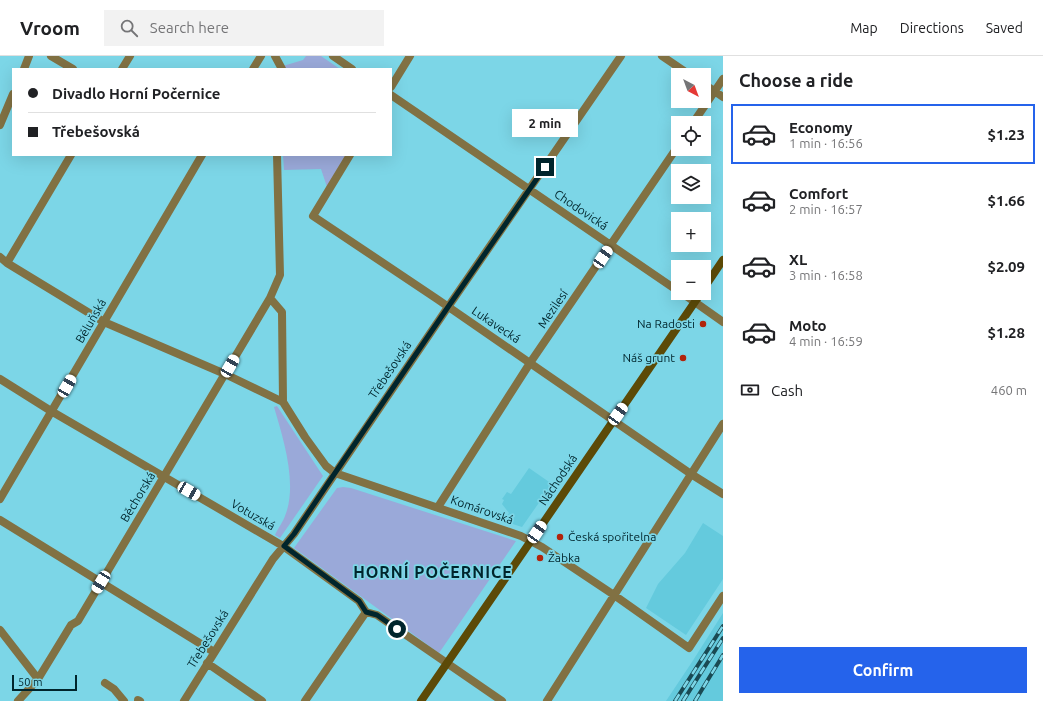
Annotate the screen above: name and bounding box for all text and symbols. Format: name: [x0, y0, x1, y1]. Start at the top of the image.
search box: [104, 10, 384, 46]
text: Vroom: [20, 17, 80, 39]
icon: search: [118, 17, 140, 39]
text: Search here: [150, 19, 229, 36]
text: Map: [850, 20, 878, 36]
text: Directions: [900, 20, 964, 36]
text: Saved: [986, 20, 1023, 36]
north arrow: [671, 68, 711, 108]
map controls: [671, 68, 711, 300]
text: Choose a ride: [739, 70, 853, 90]
text: Divadlo Horní Počernice: [52, 85, 221, 102]
callout: 2 min: [512, 109, 578, 137]
text: 2 min: [529, 116, 561, 130]
button: locate: [671, 116, 711, 156]
icon: car: [741, 116, 777, 152]
text: Economy: [789, 119, 853, 136]
text: Třebešovská: [52, 123, 140, 140]
text: $1.23: [987, 126, 1025, 143]
text: 1 min · 16:56: [789, 136, 863, 150]
route end: [536, 158, 554, 176]
button: layers: [671, 164, 711, 204]
icon: car: [741, 182, 777, 218]
text: Comfort: [789, 185, 848, 202]
street label: Chodovická: [552, 187, 611, 232]
text: $1.66: [987, 192, 1025, 209]
text: 2 min · 16:57: [789, 202, 863, 216]
button: +: [671, 212, 711, 252]
car: [591, 244, 615, 270]
icon: car: [741, 248, 777, 284]
text: XL: [789, 251, 807, 268]
text: $2.09: [987, 258, 1025, 275]
button: −: [671, 260, 711, 300]
text: 3 min · 16:58: [789, 268, 863, 282]
street label: Mezilesí: [535, 286, 571, 330]
street label: Běluňská: [73, 296, 108, 345]
street label: Lukavecká: [470, 304, 523, 345]
icon: car: [741, 314, 777, 350]
place label: Na Radosti: [637, 317, 695, 330]
text: Moto: [789, 317, 827, 334]
marker: Na Radosti: [698, 319, 708, 329]
text: $1.28: [987, 324, 1025, 341]
text: 4 min · 16:59: [789, 334, 863, 348]
street label: Třebešovská: [366, 338, 414, 401]
place label: Náš grunt: [622, 351, 675, 364]
car: [219, 353, 241, 379]
marker: Náš grunt: [678, 353, 688, 363]
car: [56, 373, 78, 399]
icon: cash: [739, 379, 761, 401]
text: Cash: [771, 382, 803, 399]
text: 460 m: [991, 383, 1027, 397]
car: [606, 401, 630, 427]
street label: Náchodská: [536, 452, 579, 508]
street label: Běchorská: [118, 470, 157, 524]
car: [176, 480, 202, 502]
street label: Komárovská: [449, 493, 515, 526]
street label: Votuzská: [229, 497, 278, 532]
car: [525, 519, 549, 545]
place label: Česká spořitelna: [568, 530, 656, 543]
marker: Česká spořitelna: [555, 532, 565, 542]
place label: Žabka: [548, 551, 580, 564]
marker: Žabka: [535, 553, 545, 563]
district label: HORNÍ POČERNICE: [353, 561, 513, 581]
car: [90, 569, 112, 595]
street label: Třebešovská: [184, 607, 231, 670]
route start: [388, 620, 406, 638]
button: Confirm: [739, 647, 1027, 693]
scale bar: [12, 673, 77, 692]
text: 50 m: [18, 676, 42, 688]

